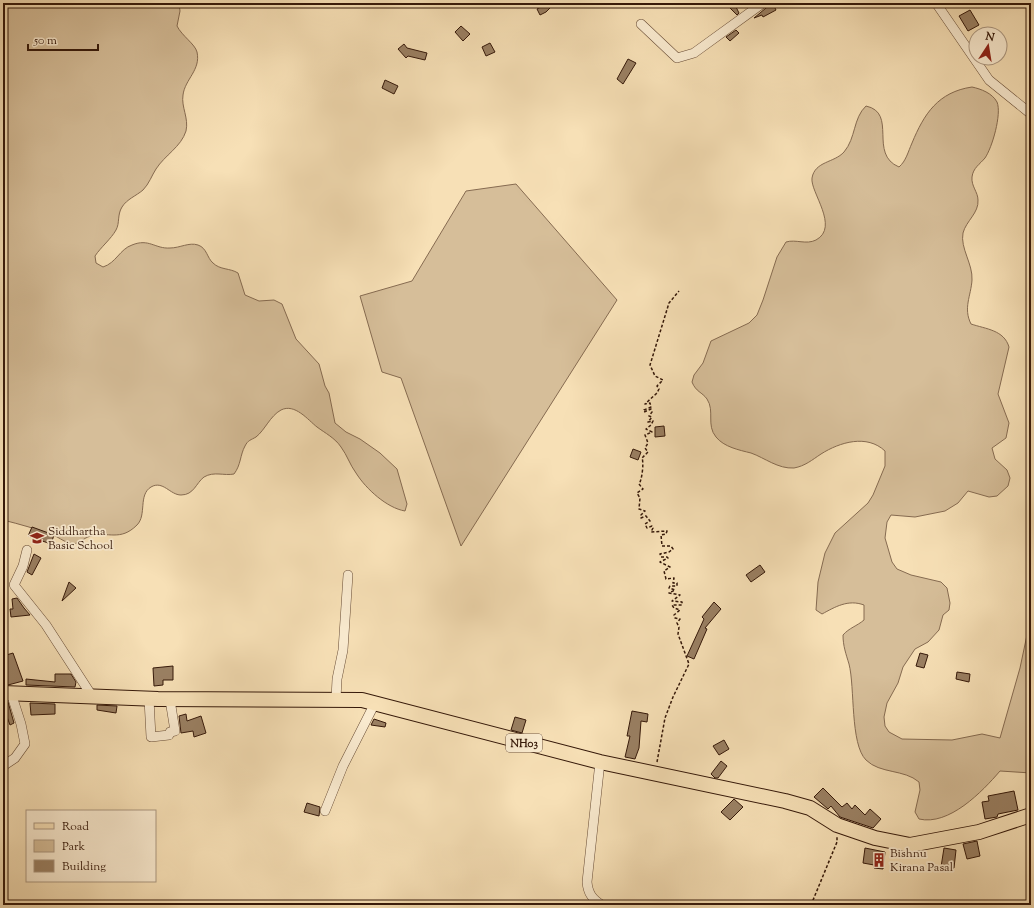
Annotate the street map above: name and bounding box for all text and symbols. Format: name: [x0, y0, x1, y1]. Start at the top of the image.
scale bar: [28, 26, 98, 52]
north arrow: [968, 26, 1008, 66]
text: N: [983, 28, 996, 46]
text: 50 m: [33, 32, 57, 50]
place label: Siddhartha Basic School: [48, 523, 114, 555]
school or university icon: Siddhartha Basic School: [29, 530, 45, 546]
road number: NH03: [506, 734, 542, 752]
legend: [26, 810, 156, 882]
text: Road: [62, 818, 89, 836]
text: Park: [62, 838, 85, 856]
place label: Bishnu Kirana Pasal: [890, 845, 954, 877]
building icon: Bishnu Kirana Pasal: [871, 852, 887, 868]
text: Building: [62, 858, 106, 876]

